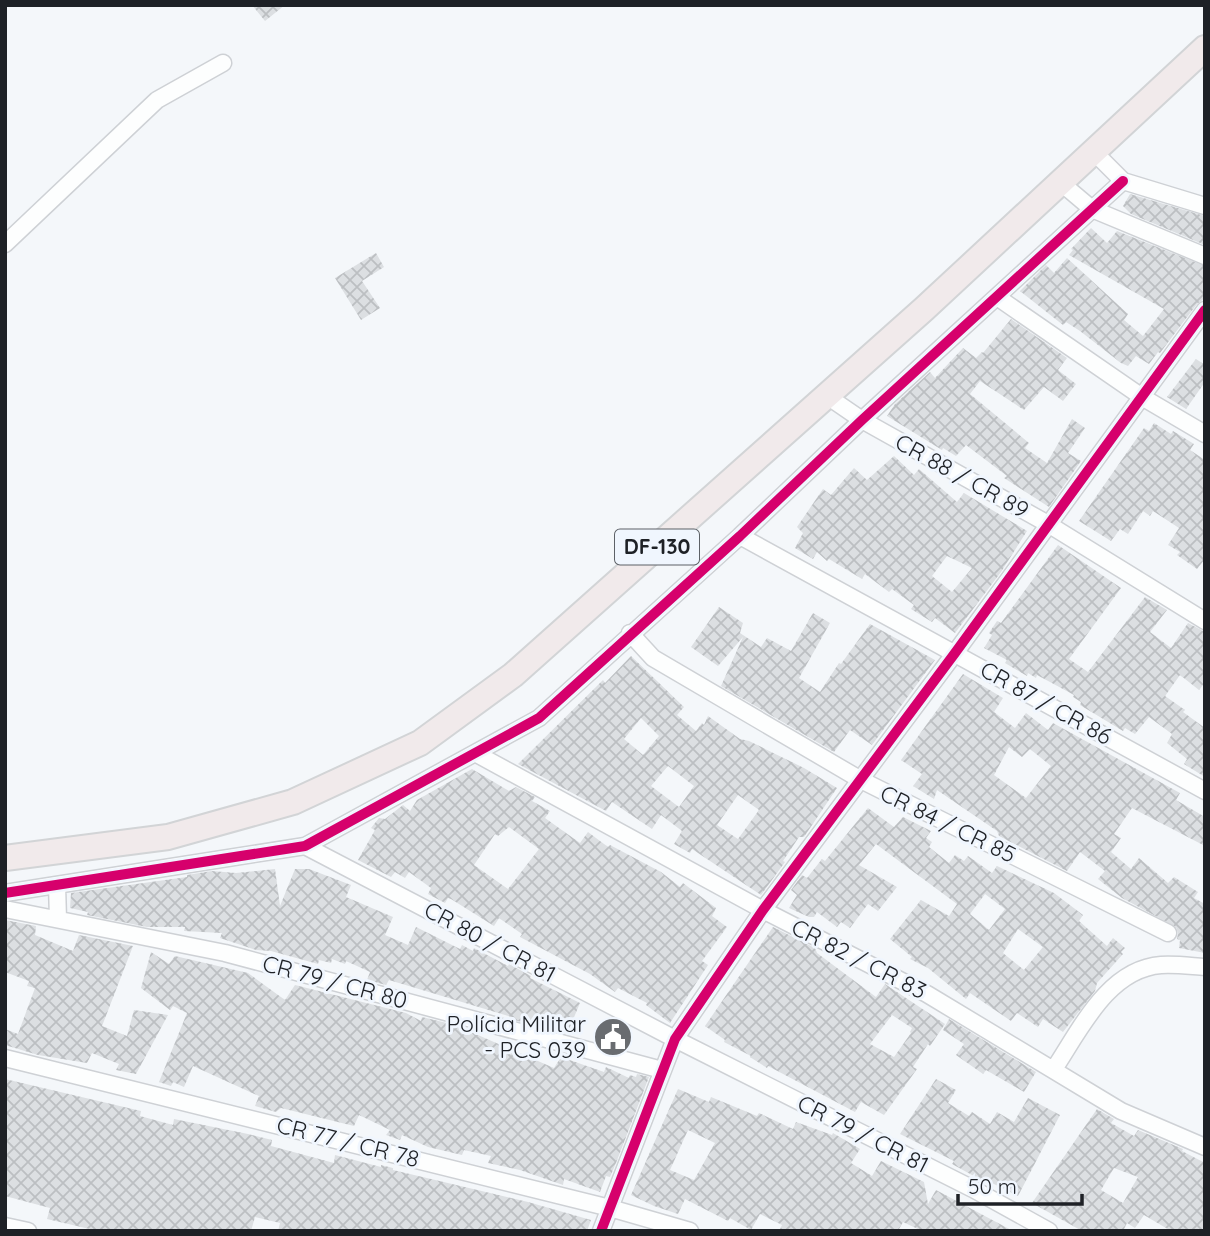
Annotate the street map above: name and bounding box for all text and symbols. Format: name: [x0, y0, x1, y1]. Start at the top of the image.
street label: CR 88 / CR 89: [890, 427, 1034, 524]
road number: DF-130: [615, 530, 699, 564]
street label: CR 87 / CR 86: [975, 654, 1117, 751]
street label: CR 84 / CR 85: [876, 778, 1021, 869]
street label: CR 80 / CR 81: [419, 895, 561, 988]
street label: CR 82 / CR 83: [787, 912, 932, 1005]
street label: CR 79 / CR 80: [260, 948, 411, 1015]
place label: Polícia Militar - PCS 039: [447, 1009, 586, 1064]
public building icon: Polícia Militar - PCS 039: [592, 1016, 634, 1058]
street label: CR 79 / CR 81: [793, 1088, 934, 1179]
street label: CR 77 / CR 78: [274, 1110, 422, 1173]
scale bar: [958, 1162, 1082, 1206]
text: 50 m: [968, 1173, 1017, 1199]

